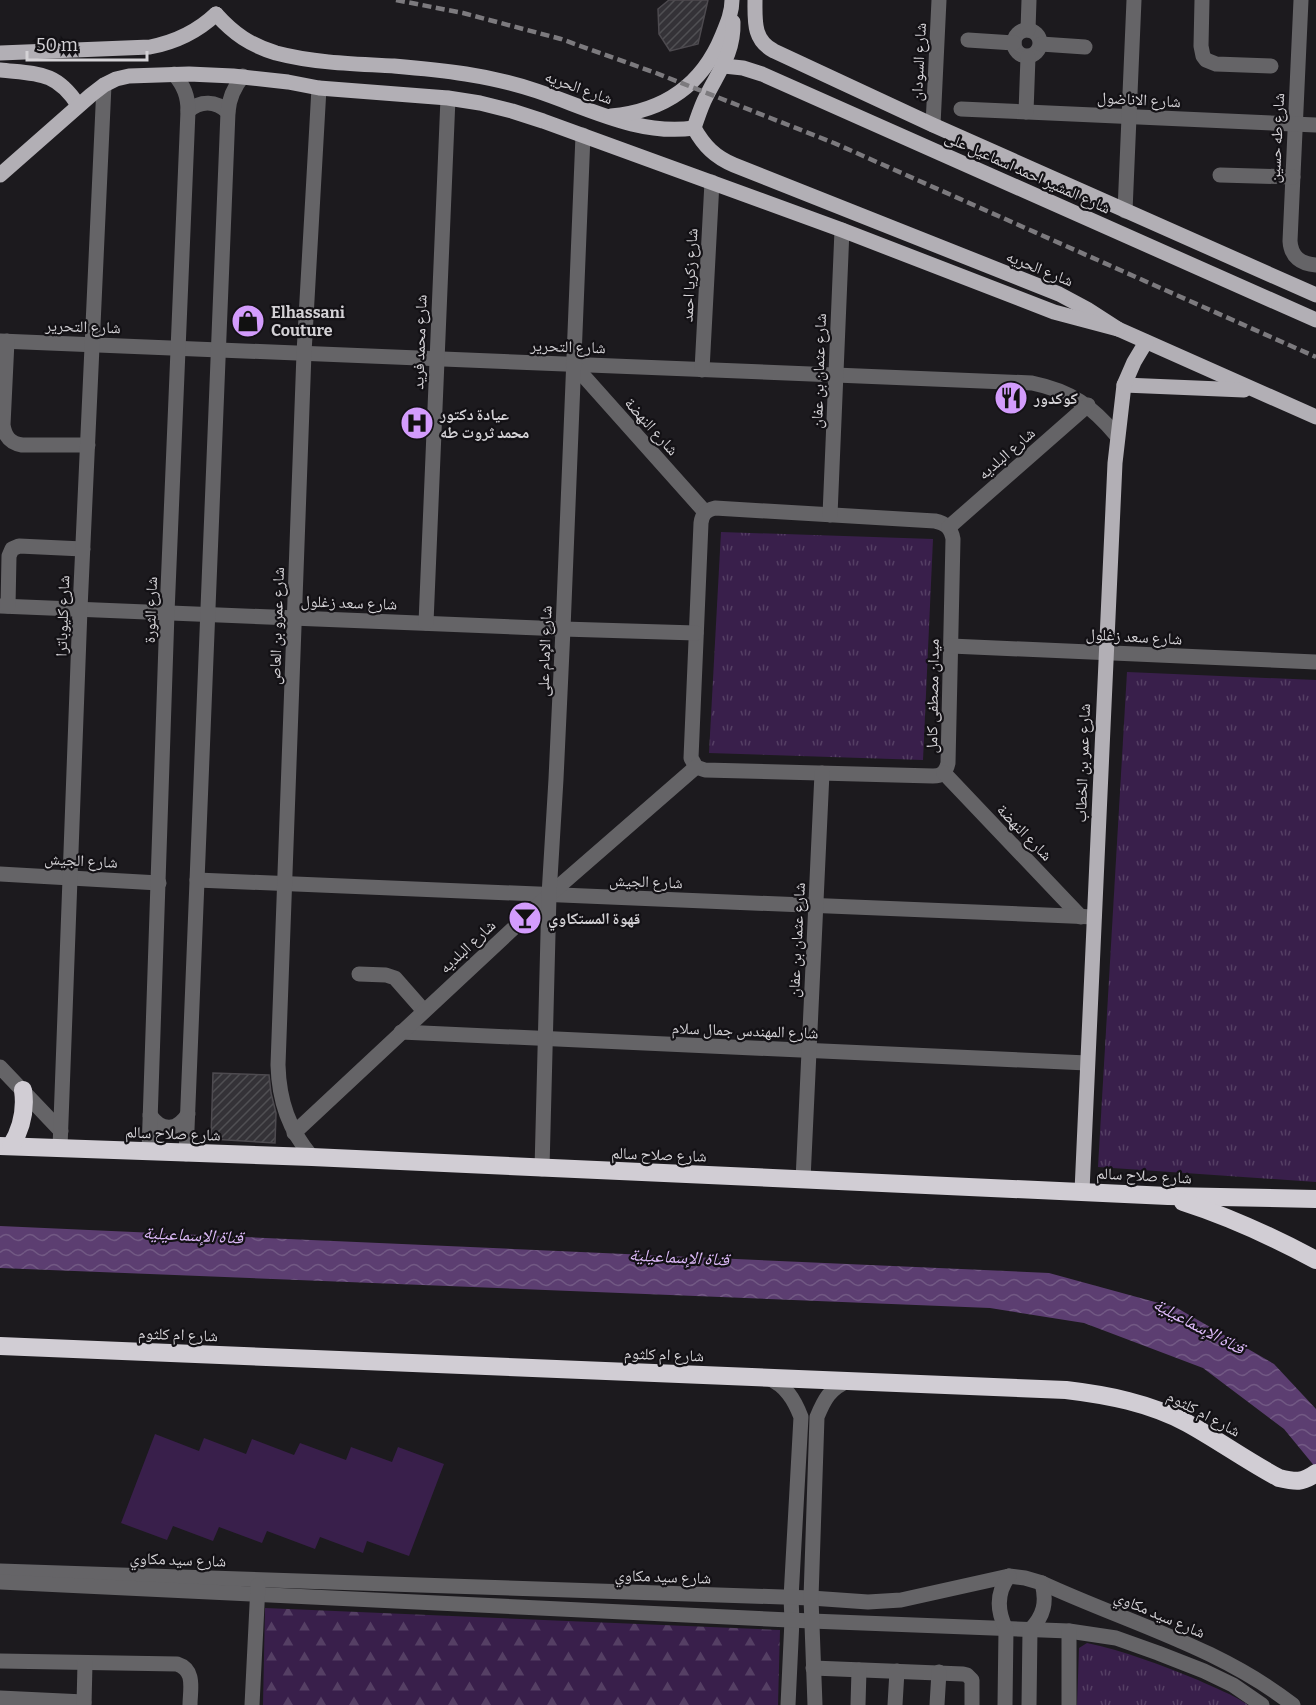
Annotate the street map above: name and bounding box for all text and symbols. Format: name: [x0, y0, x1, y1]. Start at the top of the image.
street label: شارع السودان: [907, 22, 931, 102]
scale bar: [27, 24, 147, 62]
text: 50 m: [36, 34, 78, 56]
street label: شارع الحريه: [542, 66, 615, 109]
street label: شارع الاناضول: [1097, 88, 1181, 112]
street label: شارع طه حسين: [1265, 92, 1289, 184]
street label: شارع المشير احمد اسماعيل على: [942, 127, 1114, 219]
street label: شارع زكريا احمد: [678, 228, 702, 322]
street label: شارع الحريه: [1003, 246, 1076, 291]
street label: شارع محمد فريد: [408, 294, 432, 390]
shop icon: Elhassani Couture: [230, 303, 266, 339]
place label: Elhassani Couture: [271, 303, 345, 340]
street label: شارع عثمان بن عفان: [807, 313, 831, 429]
street label: شارع التحرير: [44, 316, 121, 338]
street label: شارع التحرير: [529, 336, 606, 358]
restaurant icon: كوكدور: [993, 380, 1029, 416]
place label: كوكدور: [1033, 389, 1078, 408]
street label: شارع النهضة: [620, 393, 683, 460]
hospital icon: عيادة دكتور محمد ثروت طه: [399, 405, 435, 441]
place label: عيادة دكتور محمد ثروت طه: [439, 405, 529, 442]
street label: شارع البلديه: [974, 423, 1040, 484]
street label: شارع عمرو بن العاص: [265, 567, 289, 685]
street label: شارع كليوباترا: [52, 575, 74, 657]
street label: شارع الثورة: [140, 576, 162, 644]
street label: شارع سعد زغلول: [300, 591, 398, 615]
street label: شارع الإمام على: [533, 605, 557, 697]
street label: شارع سعد زغلول: [1085, 624, 1183, 650]
street label: ميدان مصطفى كامل: [922, 639, 944, 754]
street label: شارع عمر بن الخطاب: [1071, 703, 1095, 823]
street label: شارع النهضة: [992, 800, 1056, 865]
street label: شارع الجيش: [44, 849, 118, 873]
street label: شارع الجيش: [609, 871, 683, 893]
street label: شارع عثمان بن عفان: [784, 882, 810, 998]
bar icon: قهوة المستكاوي: [507, 900, 543, 936]
place label: قهوة المستكاوي: [548, 909, 641, 931]
street label: شارع البلديه: [435, 916, 500, 978]
street label: شارع المهندس جمال سلام: [671, 1018, 819, 1044]
street label: شارع صلاح سالم: [125, 1122, 221, 1146]
street label: شارع صلاح سالم: [611, 1143, 707, 1167]
street label: شارع صلاح سالم: [1096, 1164, 1192, 1188]
water label: قناة الإسماعيلية: [142, 1221, 246, 1249]
water label: قناة الإسماعيلية: [628, 1243, 732, 1271]
water label: قناة الإسماعيلية: [1150, 1293, 1250, 1360]
street label: شارع ام كلثوم: [138, 1324, 218, 1346]
street label: شارع ام كلثوم: [624, 1344, 704, 1366]
street label: شارع ام كلثوم: [1163, 1386, 1244, 1442]
street label: شارع سيد مكاوي: [129, 1548, 227, 1574]
street label: شارع سيد مكاوي: [614, 1565, 712, 1591]
street label: شارع سيد مكاوي: [1110, 1587, 1208, 1645]

